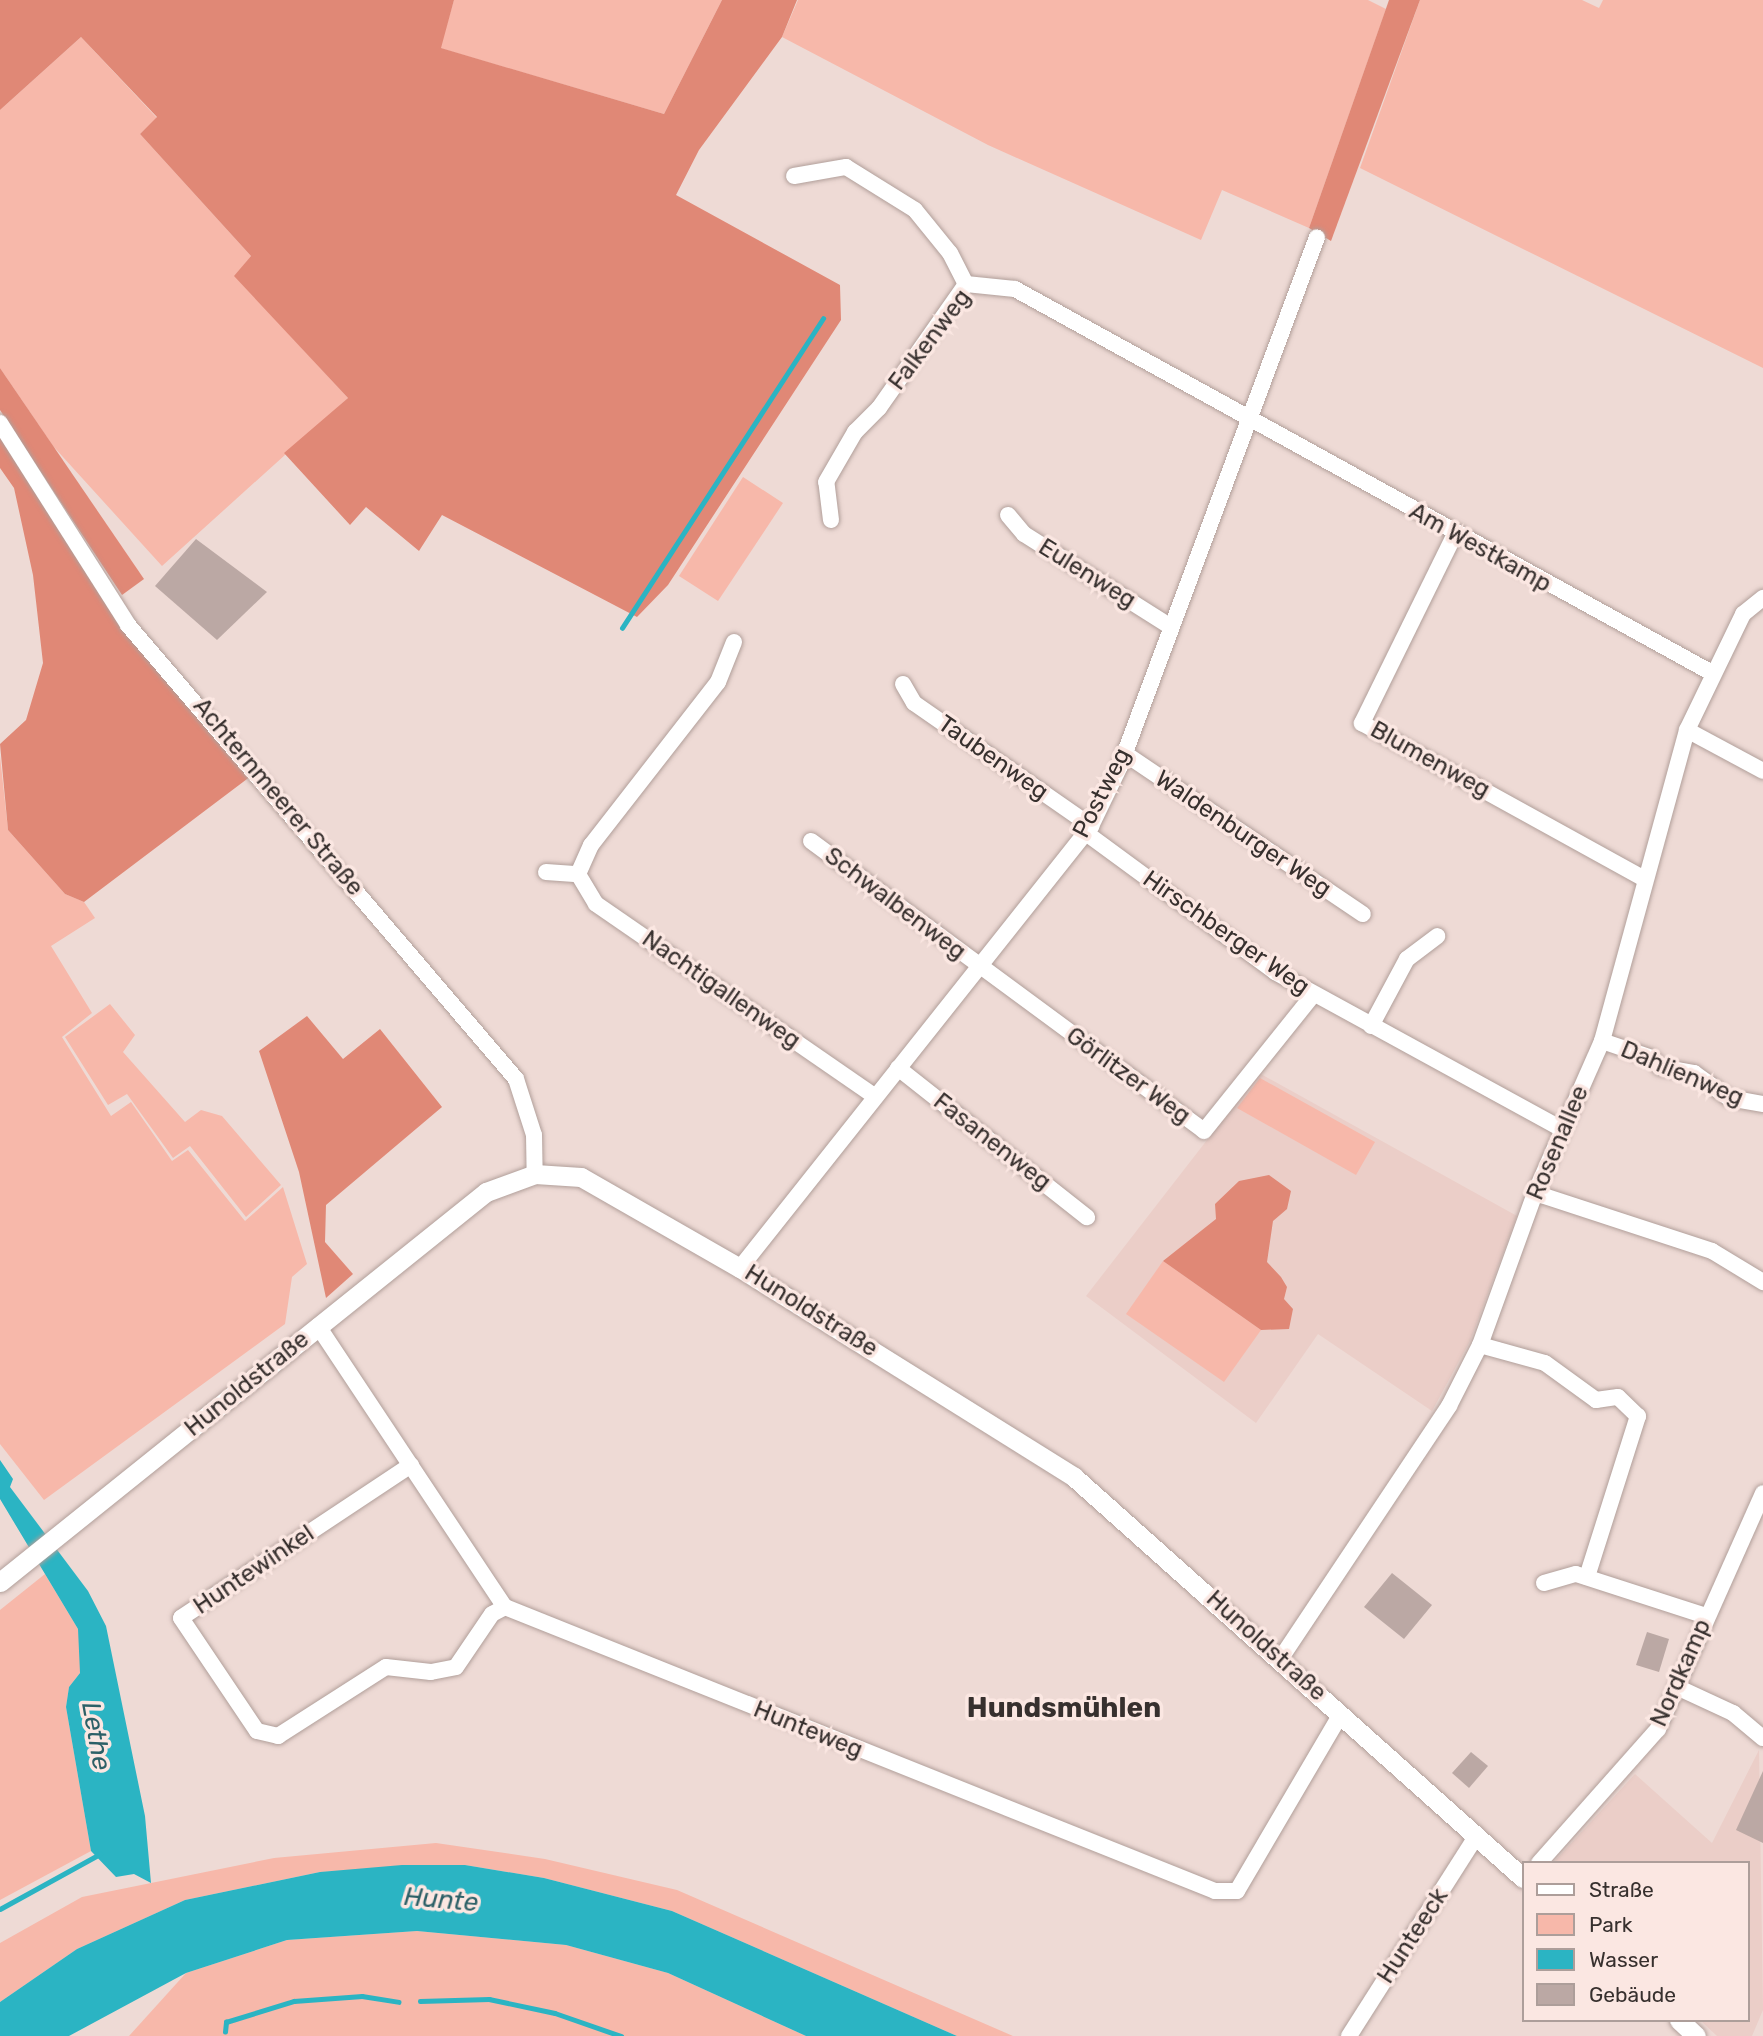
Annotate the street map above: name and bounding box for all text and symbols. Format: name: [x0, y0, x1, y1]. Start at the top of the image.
street label: Falkenweg: [883, 284, 977, 396]
street label: Am Westkamp: [1404, 497, 1556, 599]
street label: Eulenweg: [1033, 533, 1141, 615]
street label: Achternmeerer Straße: [187, 692, 369, 902]
street label: Taubenweg: [932, 709, 1054, 807]
street label: Blumenweg: [1365, 715, 1495, 805]
street label: Postweg: [1067, 743, 1137, 843]
street label: Waldenburger Weg: [1149, 764, 1337, 904]
street label: Schwalbenweg: [819, 842, 971, 966]
street label: Hirschberger Weg: [1137, 864, 1315, 1002]
street label: Nachtigallenweg: [636, 925, 806, 1055]
street label: Görlitzer Weg: [1060, 1021, 1196, 1131]
street label: Dahlienweg: [1616, 1035, 1748, 1113]
street label: Rosenallee: [1521, 1082, 1595, 1204]
street label: Fasanenweg: [928, 1087, 1056, 1197]
street label: Hunoldstraße: [739, 1259, 883, 1363]
street label: Hunoldstraße: [179, 1325, 315, 1443]
street label: Huntewinkel: [188, 1519, 320, 1621]
street label: Hunoldstraße: [1200, 1585, 1332, 1707]
street label: Nordkamp: [1645, 1615, 1717, 1731]
district label: Hundsmühlen: [967, 1691, 1161, 1725]
street label: Hunteweg: [749, 1695, 867, 1765]
water label: Lethe: [75, 1699, 117, 1773]
legend: [1522, 1861, 1749, 2022]
text: Straße: [1589, 1877, 1654, 1902]
water label: Hunte: [403, 1881, 479, 1919]
street label: Hunteeck: [1372, 1883, 1454, 1989]
text: Park: [1589, 1912, 1633, 1937]
text: Wasser: [1589, 1947, 1658, 1972]
text: Gebäude: [1589, 1982, 1676, 2007]

